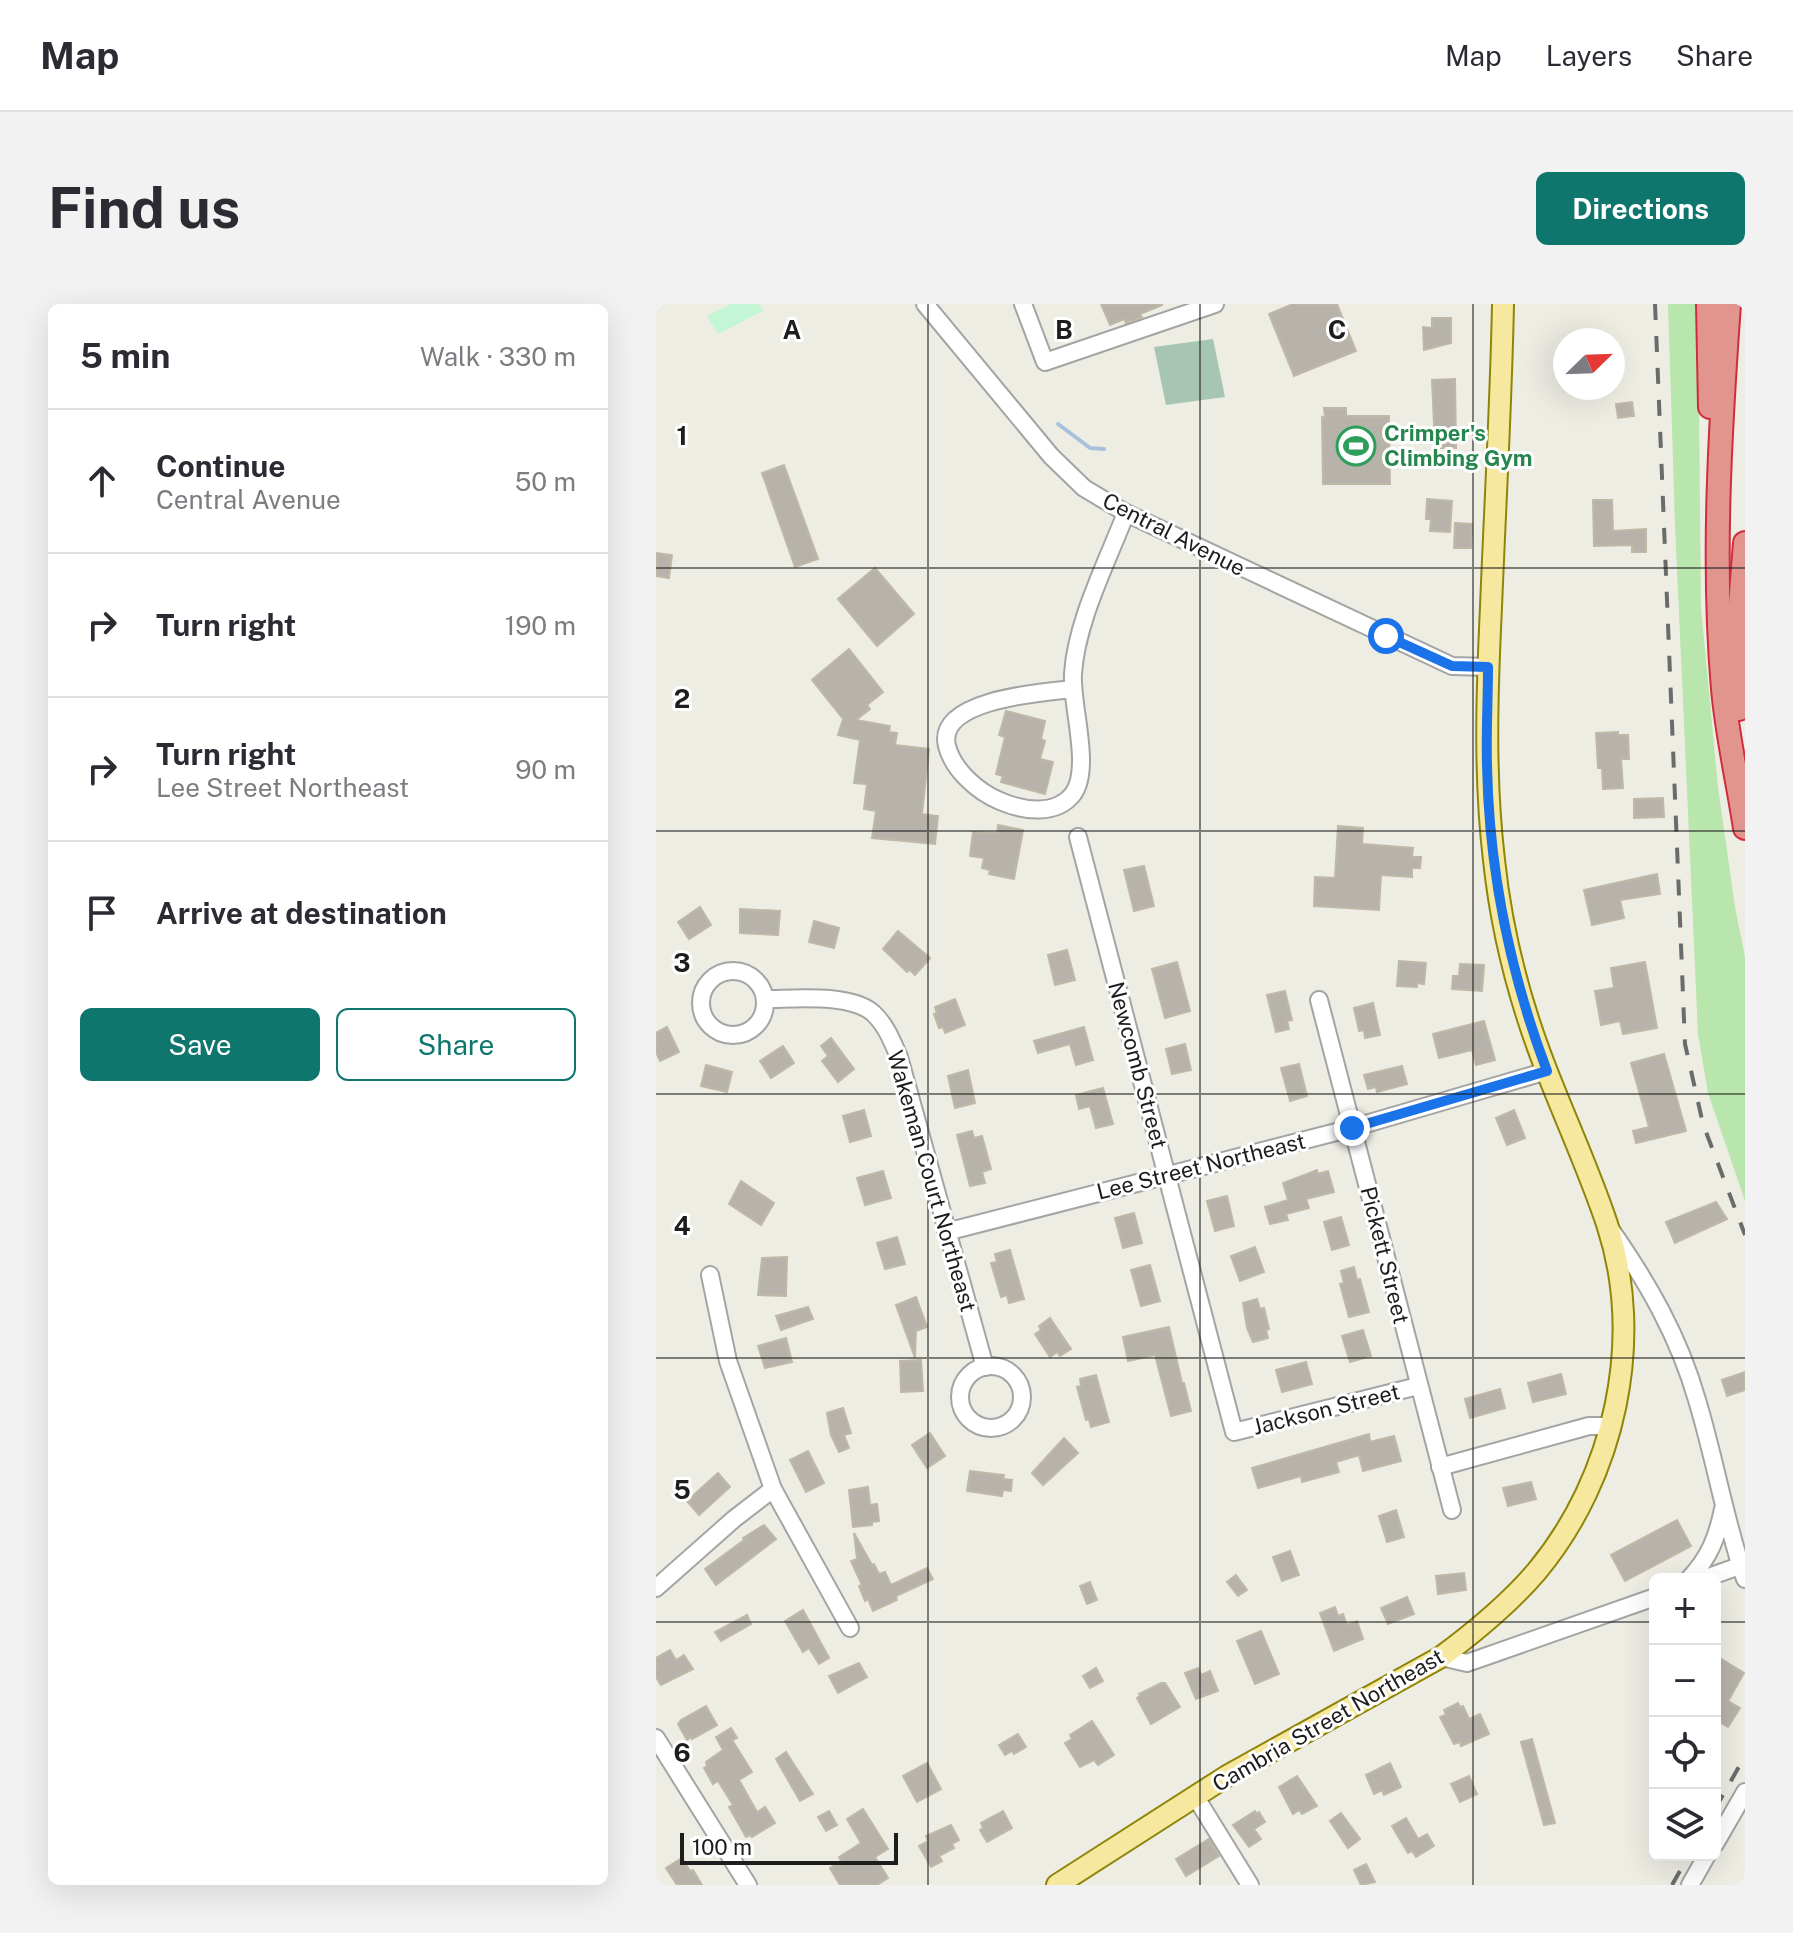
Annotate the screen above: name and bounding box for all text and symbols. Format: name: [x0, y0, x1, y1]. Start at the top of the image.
text: Map: [40, 33, 119, 78]
text: Map: [1445, 39, 1502, 72]
text: Layers: [1546, 39, 1632, 72]
text: Share: [1676, 39, 1753, 72]
button: Directions: [1536, 172, 1745, 245]
text: Find us: [48, 175, 240, 241]
text: A: [783, 314, 802, 345]
text: B: [1055, 314, 1073, 345]
text: C: [1328, 314, 1346, 345]
north arrow: [1553, 328, 1625, 400]
text: 5 min: [80, 336, 170, 376]
text: Walk · 330 m: [420, 341, 576, 372]
text: 1: [676, 420, 688, 451]
place label: Crimper's Climbing Gym: [1384, 420, 1533, 471]
sports icon: Crimper's Climbing Gym: [1335, 425, 1377, 467]
text: Continue: [156, 448, 286, 484]
icon: ahead: [80, 459, 124, 503]
text: 50 m: [515, 466, 576, 497]
text: Central Avenue: [156, 484, 341, 515]
street label: Central Avenue: [1098, 487, 1250, 581]
icon: right: [80, 603, 124, 647]
text: Turn right: [156, 607, 296, 643]
text: 190 m: [505, 610, 576, 641]
route start: [1368, 618, 1404, 654]
text: 2: [674, 683, 690, 714]
text: Turn right: [156, 736, 296, 772]
icon: right: [80, 747, 124, 791]
text: 90 m: [515, 754, 576, 785]
text: Lee Street Northeast: [156, 772, 409, 803]
icon: arrive: [80, 891, 124, 935]
text: Arrive at destination: [156, 895, 447, 931]
text: 3: [673, 947, 691, 978]
street label: Newcomb Street: [1103, 979, 1173, 1151]
button: Save: [80, 1008, 320, 1081]
button: Share: [336, 1008, 576, 1081]
street label: Wakeman Court Northeast: [882, 1047, 982, 1315]
route end: [1334, 1110, 1370, 1146]
street label: Lee Street Northeast: [1094, 1127, 1308, 1205]
street label: Pickett Street: [1355, 1184, 1415, 1326]
text: 4: [673, 1210, 691, 1241]
street label: Jackson Street: [1250, 1378, 1402, 1440]
text: 5: [673, 1474, 691, 1505]
map controls: [1649, 1573, 1721, 1861]
button: +: [1649, 1573, 1721, 1645]
street label: Cambria Street Northeast: [1208, 1643, 1448, 1797]
button: −: [1649, 1645, 1721, 1717]
button: locate: [1649, 1717, 1721, 1789]
text: 6: [673, 1737, 691, 1768]
button: layers: [1649, 1789, 1721, 1861]
scale bar: [680, 1829, 898, 1865]
text: 100 m: [692, 1834, 752, 1860]

